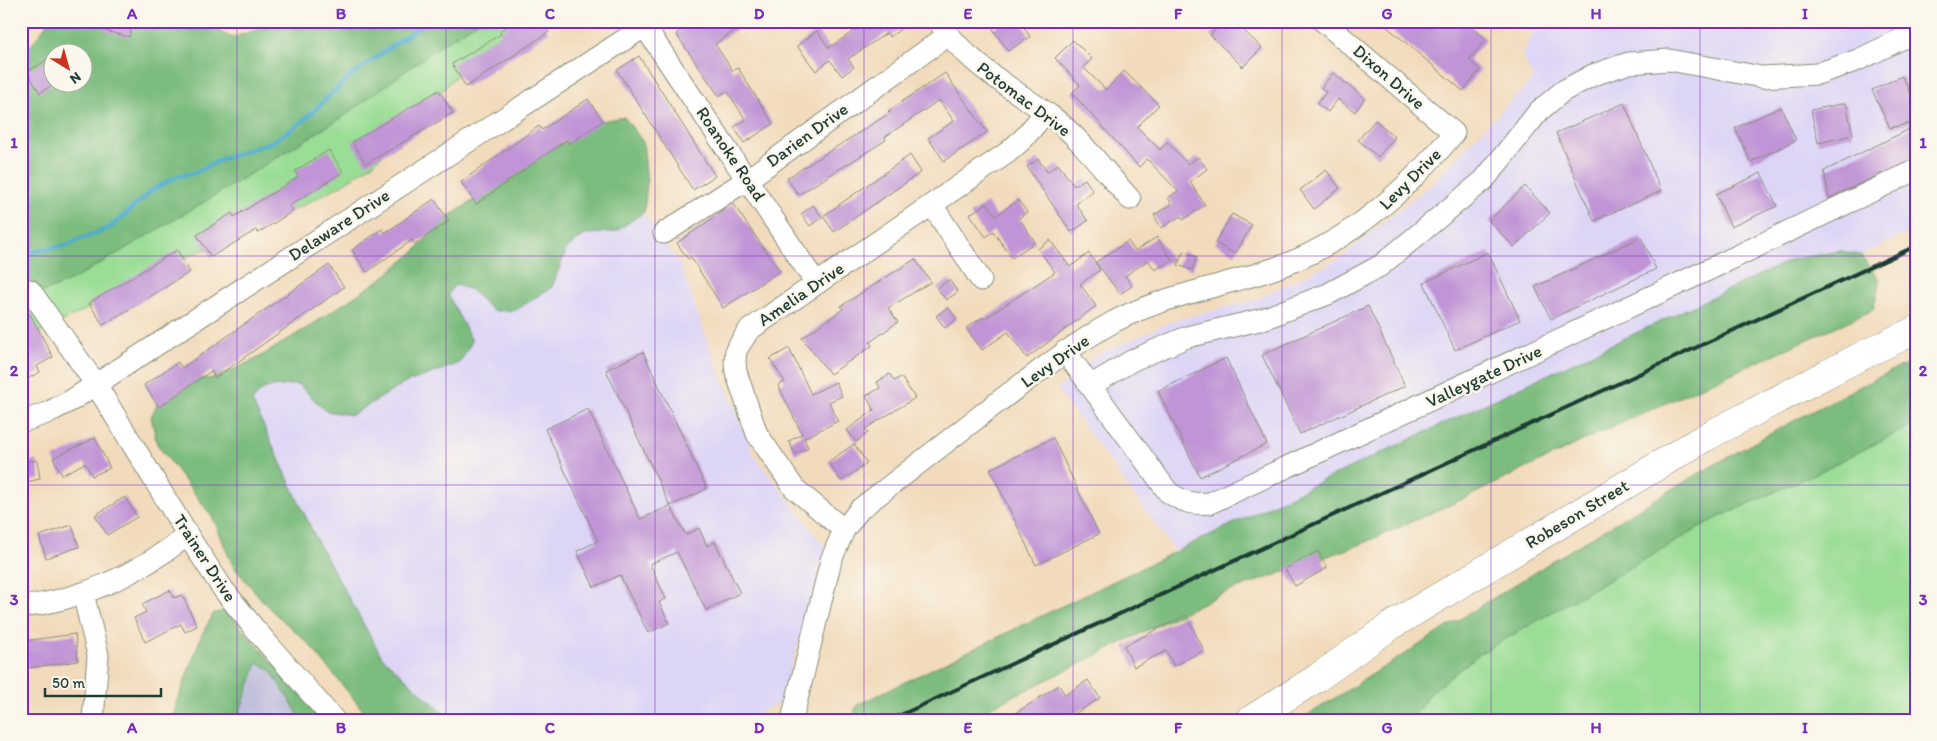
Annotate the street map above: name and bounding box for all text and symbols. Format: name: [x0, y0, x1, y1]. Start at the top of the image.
text: A: [126, 4, 138, 23]
text: B: [336, 4, 347, 23]
text: C: [545, 4, 556, 23]
text: D: [754, 4, 765, 23]
text: E: [964, 4, 973, 23]
text: F: [1174, 4, 1183, 23]
text: G: [1381, 4, 1393, 23]
text: H: [1590, 4, 1602, 23]
text: I: [1802, 4, 1808, 23]
street label: Dixon Drive: [1348, 40, 1430, 114]
north arrow: [42, 42, 92, 92]
street label: Potomac Drive: [973, 57, 1075, 141]
text: N: [67, 68, 84, 88]
street label: Darien Drive: [762, 98, 852, 172]
street label: Roanoke Road: [691, 103, 771, 206]
text: 1: [10, 133, 18, 152]
text: 1: [1919, 133, 1927, 152]
street label: Levy Drive: [1374, 143, 1446, 215]
street label: Delaware Drive: [284, 184, 394, 266]
street label: Amelia Drive: [754, 257, 848, 331]
street label: Levy Drive: [1016, 329, 1094, 393]
street label: Valleygate Drive: [1423, 340, 1545, 412]
text: 2: [10, 361, 19, 380]
text: 2: [1919, 361, 1928, 380]
street label: Robeson Street: [1521, 474, 1633, 554]
street label: Trainer Drive: [169, 510, 241, 606]
text: 3: [10, 590, 19, 609]
text: 3: [1919, 590, 1928, 609]
scale bar: [45, 666, 161, 698]
text: 50 m: [52, 674, 85, 692]
text: A: [126, 718, 138, 737]
text: B: [336, 718, 347, 737]
text: C: [545, 718, 556, 737]
text: D: [754, 718, 765, 737]
text: E: [964, 718, 973, 737]
text: F: [1174, 718, 1183, 737]
text: G: [1381, 718, 1393, 737]
text: H: [1590, 718, 1602, 737]
text: I: [1802, 718, 1808, 737]

